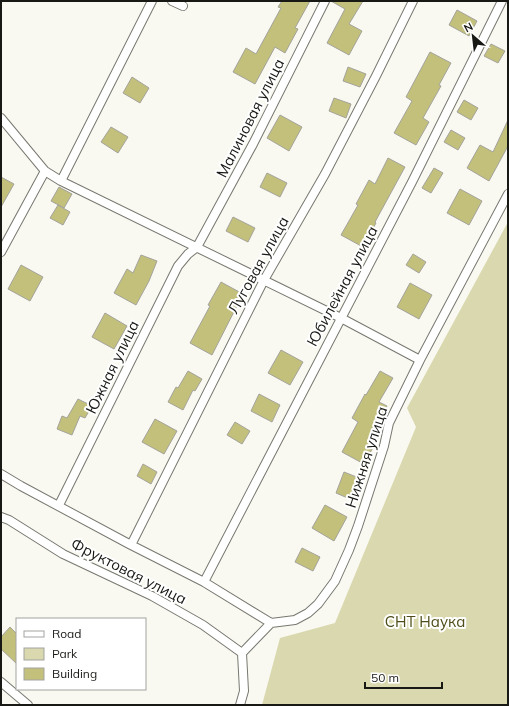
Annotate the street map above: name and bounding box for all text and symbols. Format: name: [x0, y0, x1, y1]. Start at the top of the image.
north arrow: [453, 16, 493, 56]
text: N: [461, 19, 475, 35]
street label: Малиновая улица: [212, 55, 288, 181]
street label: Луговая улица: [223, 213, 293, 317]
street label: Юбилейная улица: [302, 223, 382, 349]
street label: Южная улица: [81, 317, 143, 417]
street label: Нижняя улица: [341, 404, 391, 510]
street label: Фруктовая улица: [68, 534, 190, 608]
park label: СНТ Наука: [385, 612, 465, 631]
legend: [16, 618, 146, 690]
text: Road: [52, 626, 81, 641]
text: Park: [52, 646, 78, 661]
scale bar: [365, 664, 442, 690]
text: Building: [52, 666, 97, 681]
text: 50 m: [371, 670, 399, 685]

